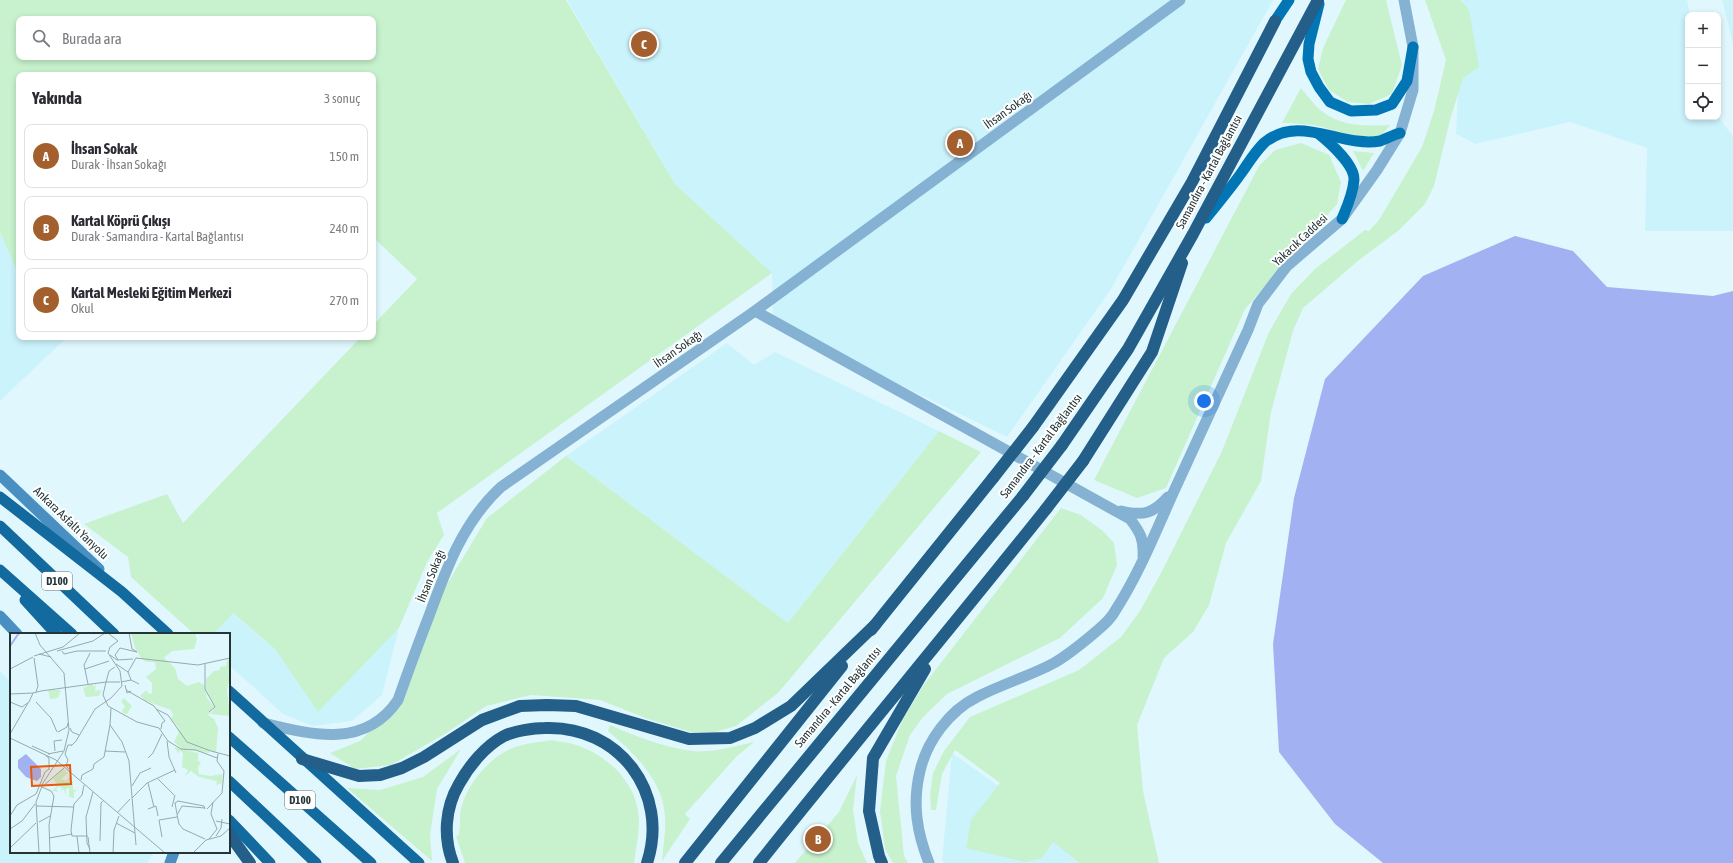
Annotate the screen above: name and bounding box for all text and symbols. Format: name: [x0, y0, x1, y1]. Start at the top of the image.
map controls: [1685, 12, 1721, 120]
button: +: [1685, 12, 1721, 48]
search box: [16, 16, 376, 60]
icon: search: [30, 27, 52, 49]
pin: C: [631, 29, 657, 59]
text: Burada ara: [62, 30, 122, 47]
button: −: [1685, 48, 1721, 84]
button: locate: [1685, 84, 1721, 120]
text: Yakında: [32, 88, 82, 108]
street label: İhsan Sokağı: [981, 88, 1035, 132]
text: 3 sonuç: [324, 91, 360, 106]
street label: Samandıra - Kartal Bağlantısı: [1173, 113, 1245, 231]
pin: A: [947, 128, 973, 158]
text: İhsan Sokak: [71, 140, 137, 157]
text: A: [43, 149, 49, 164]
text: 150 m: [330, 149, 359, 164]
text: Durak · İhsan Sokağı: [71, 157, 167, 172]
street label: Yakacık Caddesi: [1270, 211, 1330, 269]
text: Kartal Köprü Çıkışı: [71, 212, 170, 229]
text: B: [43, 221, 49, 236]
text: 240 m: [330, 221, 359, 236]
text: Durak · Samandıra - Kartal Bağlantısı: [71, 229, 244, 244]
text: Kartal Mesleki Eğitim Merkezi: [71, 284, 232, 301]
text: C: [43, 293, 49, 308]
text: 270 m: [330, 293, 359, 308]
text: Okul: [71, 301, 94, 316]
street label: İhsan Sokağı: [651, 327, 705, 371]
street label: Samandıra - Kartal Bağlantısı: [997, 391, 1085, 501]
your location: [1194, 391, 1214, 411]
street label: Ankara Asfaltı Yanyolu: [31, 484, 111, 562]
street label: İhsan Sokağı: [414, 548, 448, 604]
road number: D100: [42, 572, 72, 590]
inset map: [10, 633, 230, 853]
street label: Samandıra - Kartal Bağlantısı: [792, 644, 884, 750]
road number: D100: [285, 791, 315, 809]
pin: B: [805, 824, 831, 854]

